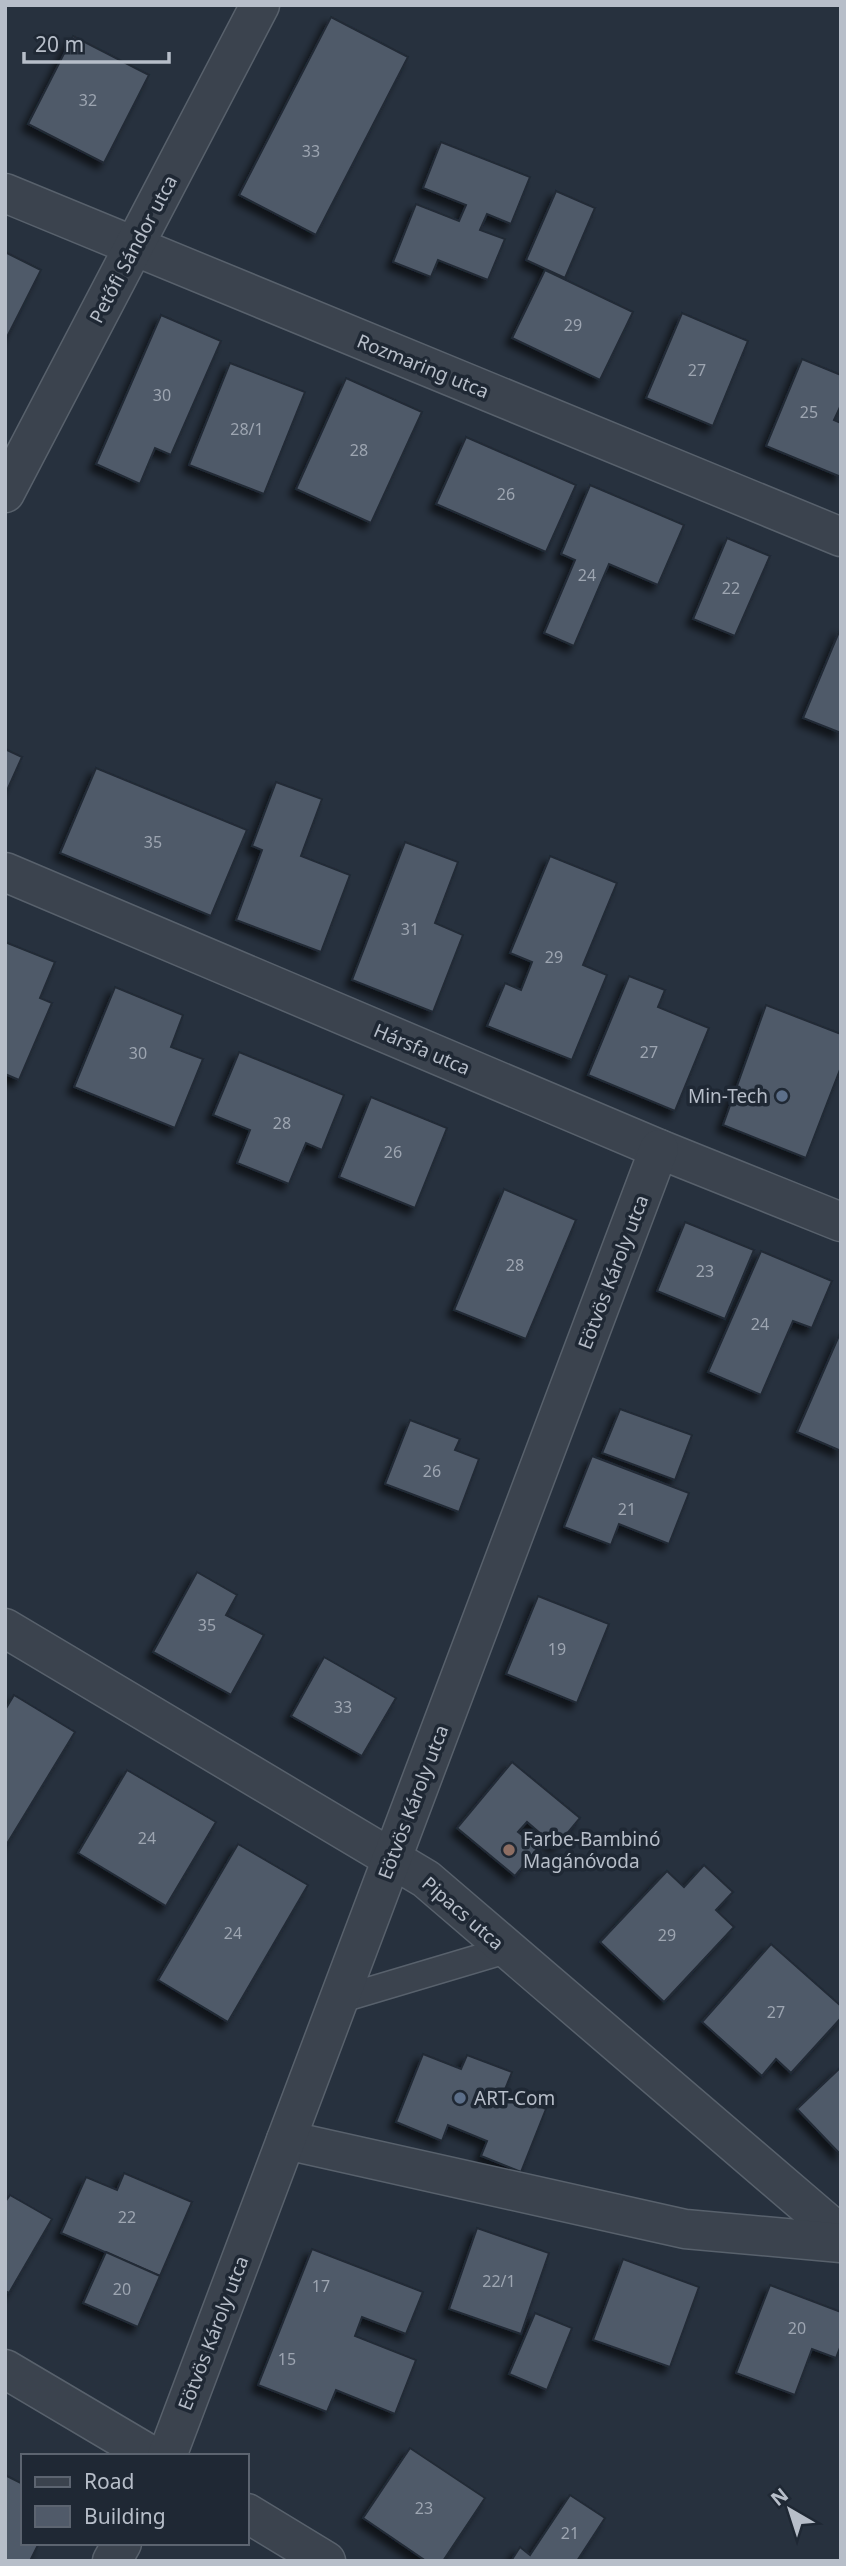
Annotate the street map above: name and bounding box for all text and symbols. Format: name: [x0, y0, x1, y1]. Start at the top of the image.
scale bar: [24, 21, 170, 65]
text: 20 m: [35, 30, 84, 58]
house number: 32: [79, 89, 97, 111]
house number: 33: [302, 140, 320, 162]
street label: Petőfi Sándor utca: [83, 170, 183, 328]
house number: 29: [564, 314, 582, 336]
street label: Rozmaring utca: [353, 328, 493, 404]
house number: 27: [688, 359, 706, 381]
house number: 30: [153, 384, 171, 406]
house number: 25: [800, 401, 818, 423]
house number: 28/1: [230, 418, 264, 440]
house number: 28: [350, 439, 368, 461]
house number: 26: [497, 483, 515, 505]
house number: 24: [578, 564, 596, 586]
house number: 22: [722, 577, 740, 599]
house number: 35: [144, 831, 162, 853]
house number: 31: [401, 918, 419, 940]
house number: 29: [545, 946, 563, 968]
street label: Hársfa utca: [370, 1017, 474, 1081]
house number: 27: [640, 1041, 658, 1063]
house number: 30: [129, 1042, 147, 1064]
place label: Min-Tech: [688, 1083, 768, 1109]
marker: Min-Tech: [774, 1088, 790, 1104]
house number: 28: [273, 1112, 291, 1134]
house number: 26: [384, 1141, 402, 1163]
street label: Eötvös Károly utca: [572, 1191, 654, 1353]
house number: 28: [506, 1254, 524, 1276]
house number: 23: [696, 1260, 714, 1282]
house number: 24: [751, 1313, 769, 1335]
house number: 26: [423, 1460, 441, 1482]
house number: 21: [618, 1498, 636, 1520]
house number: 35: [198, 1614, 216, 1636]
house number: 19: [548, 1638, 566, 1660]
house number: 33: [334, 1696, 352, 1718]
street label: Eötvös Károly utca: [372, 1721, 454, 1883]
place label: Farbe-Bambinó Magánóvoda: [523, 1826, 660, 1874]
house number: 24: [138, 1827, 156, 1849]
marker: Farbe-Bambinó Magánóvoda: [501, 1842, 517, 1858]
street label: Pipacs utca: [417, 1870, 509, 1956]
house number: 24: [224, 1922, 242, 1944]
house number: 29: [658, 1924, 676, 1946]
house number: 27: [767, 2001, 785, 2023]
place label: ART-Com: [474, 2085, 555, 2111]
marker: ART-Com: [452, 2090, 468, 2106]
house number: 22: [118, 2206, 136, 2228]
street label: Eötvös Károly utca: [172, 2252, 254, 2414]
house number: 22/1: [482, 2270, 516, 2292]
house number: 17: [312, 2275, 330, 2297]
house number: 20: [113, 2278, 131, 2300]
house number: 20: [788, 2317, 806, 2339]
house number: 15: [278, 2348, 296, 2370]
legend: [21, 2454, 248, 2545]
text: Road: [84, 2467, 134, 2495]
north arrow: [755, 2475, 825, 2545]
text: N: [765, 2482, 793, 2512]
house number: 23: [415, 2497, 433, 2519]
text: Building: [84, 2502, 166, 2530]
house number: 21: [561, 2522, 579, 2544]

